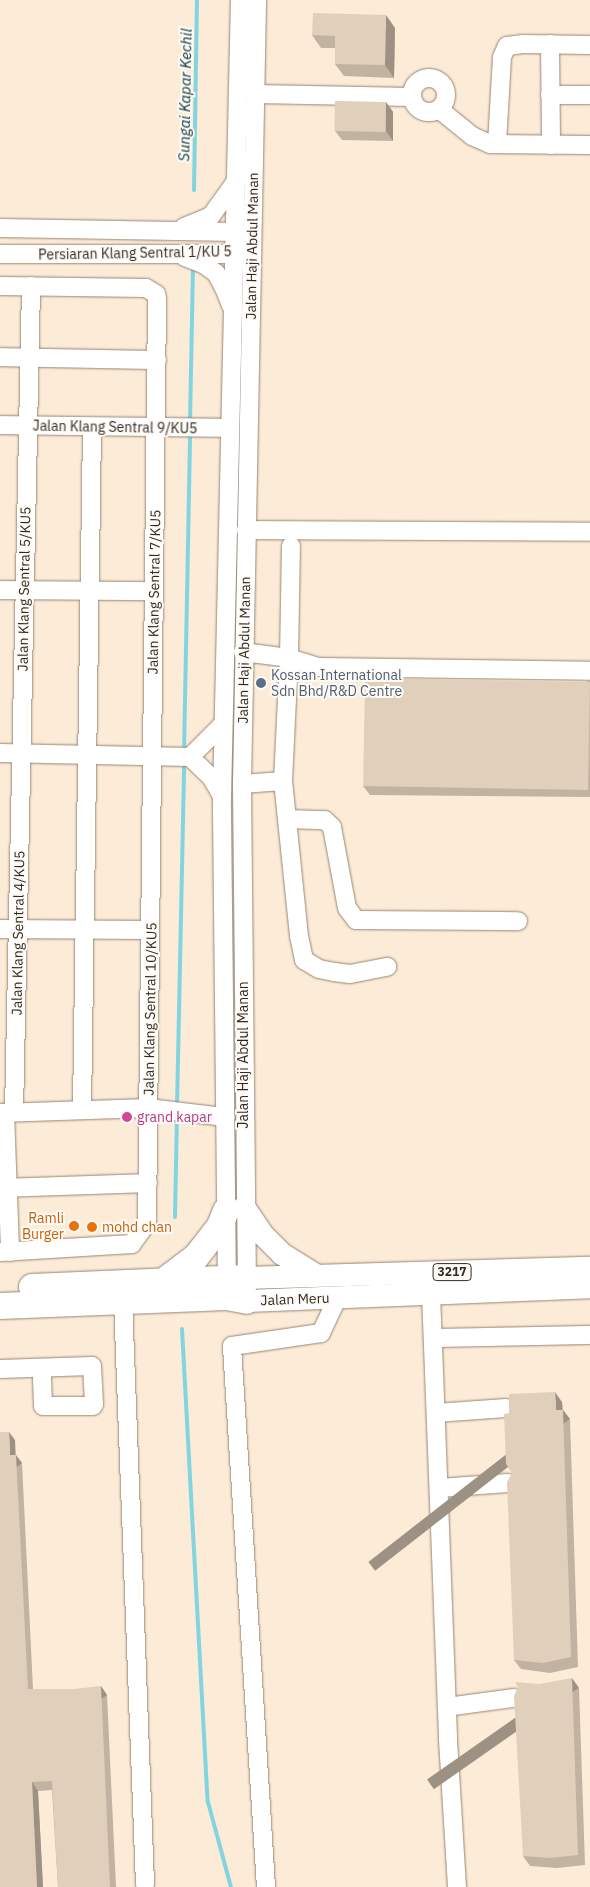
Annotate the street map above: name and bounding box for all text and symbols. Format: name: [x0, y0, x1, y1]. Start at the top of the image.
water label: Sungai Kapar Kechil: [175, 28, 195, 162]
street label: Jalan Haji Abdul Manan: [242, 172, 262, 320]
street label: Persiaran Klang Sentral 1/KU 5: [38, 243, 232, 263]
street label: Jalan Klang Sentral 9/KU5: [32, 417, 198, 437]
street label: Jalan Klang Sentral 5/KU5: [14, 506, 34, 672]
street label: Jalan Klang Sentral 7/KU5: [144, 509, 164, 675]
street label: Jalan Haji Abdul Manan: [234, 576, 254, 724]
place label: Kossan International Sdn Bhd/R&D Centre: [271, 667, 402, 700]
marker: Kossan International Sdn Bhd/R&D Centre: [255, 677, 267, 689]
street label: Jalan Klang Sentral 4/KU5: [8, 850, 28, 1016]
street label: Jalan Klang Sentral 10/KU5: [140, 922, 160, 1096]
street label: Jalan Haji Abdul Manan: [235, 981, 251, 1129]
place label: grand kapar: [137, 1109, 212, 1125]
marker: grand kapar: [121, 1111, 133, 1123]
place label: Ramli Burger: [22, 1210, 64, 1242]
place label: mohd chan: [102, 1219, 172, 1235]
marker: Ramli Burger: [68, 1220, 80, 1232]
marker: mohd chan: [86, 1221, 98, 1233]
road number: 3217: [432, 1262, 472, 1282]
street label: Jalan Meru: [260, 1289, 330, 1309]

